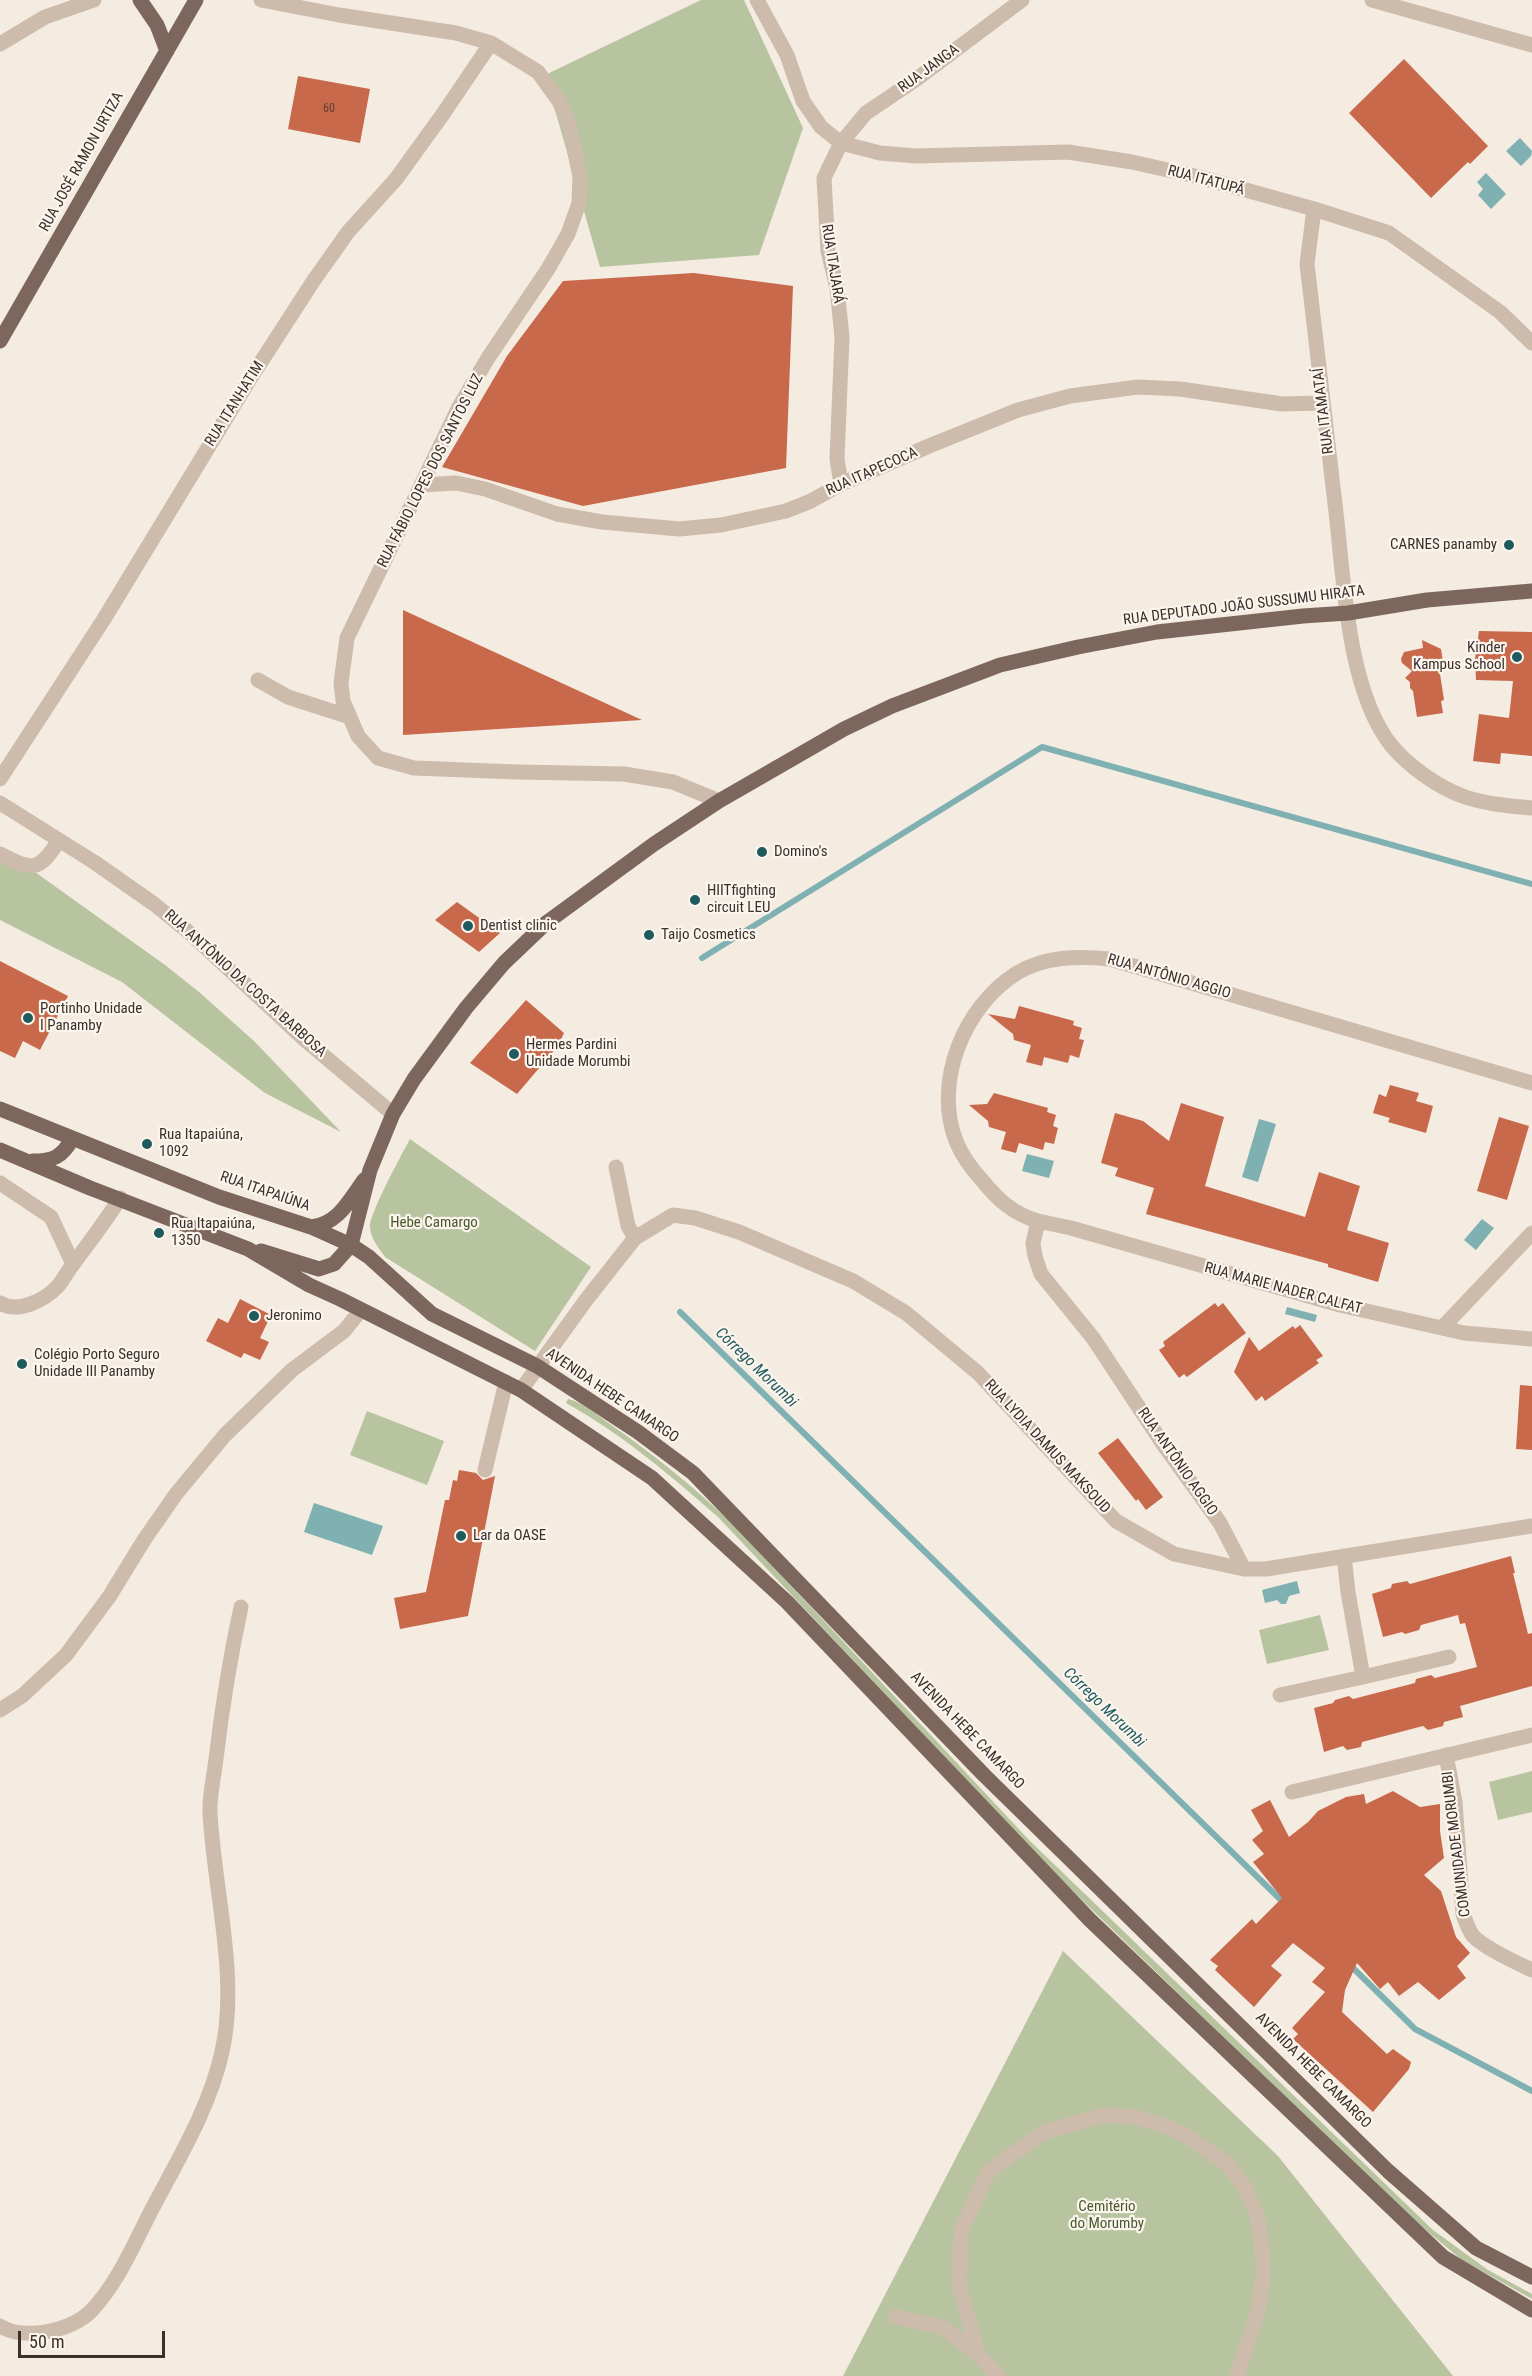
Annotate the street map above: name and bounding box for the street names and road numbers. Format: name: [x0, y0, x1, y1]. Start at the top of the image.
street label: RUA JANGA: [895, 41, 963, 97]
street label: RUA JOSÉ RAMON URTIZA: [36, 89, 128, 235]
street label: RUA ITATUPÃ: [1166, 162, 1246, 200]
street label: RUA ITAJARÁ: [817, 223, 847, 305]
street label: RUA ITANHATIM: [202, 358, 268, 450]
street label: RUA ITAMATAÍ: [1310, 367, 1338, 455]
street label: RUA FÁBIO LOPES DOS SANTOS LUZ: [374, 371, 488, 571]
street label: RUA ITAPECOCA: [823, 444, 921, 500]
street label: RUA DEPUTADO JOÃO SUSSUMU HIRATA: [1122, 582, 1366, 630]
street label: RUA ANTÔNIO DA COSTA BARBOSA: [160, 906, 330, 1062]
street label: RUA ANTÔNIO AGGIO: [1105, 951, 1233, 1003]
street label: RUA ITAPAIÚNA: [218, 1168, 312, 1216]
street label: RUA MARIE NADER CALFAT: [1202, 1259, 1364, 1319]
street label: AVENIDA HEBE CAMARGO: [542, 1345, 682, 1447]
street label: RUA LYDIA DAMUS MAKSOUD: [980, 1376, 1114, 1518]
street label: RUA ANTÔNIO AGGIO: [1133, 1405, 1221, 1519]
street label: AVENIDA HEBE CAMARGO: [906, 1669, 1028, 1793]
street label: COMUNIDADE MORUMBI: [1439, 1770, 1475, 1918]
street label: AVENIDA HEBE CAMARGO: [1251, 2009, 1375, 2133]

